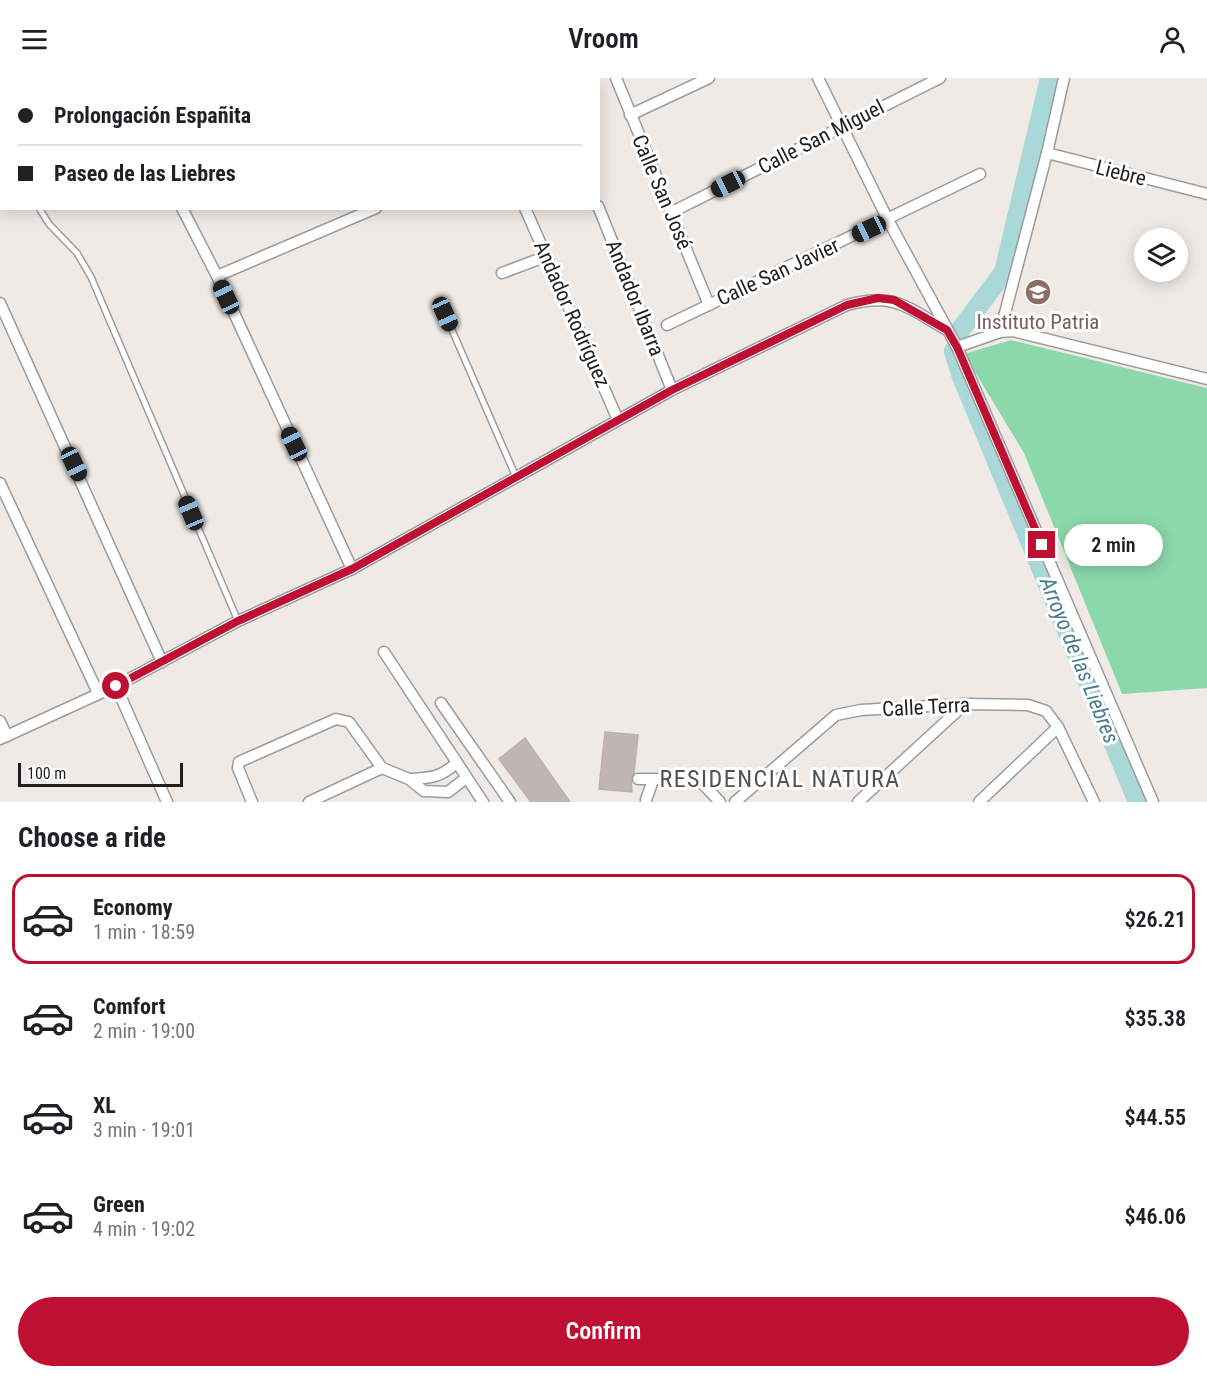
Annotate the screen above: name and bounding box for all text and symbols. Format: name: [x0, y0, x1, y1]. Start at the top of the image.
icon: menu: [18, 23, 51, 56]
text: Vroom: [568, 23, 639, 55]
icon: person: [1156, 23, 1189, 56]
street label: Calle San Miguel: [754, 95, 888, 179]
text: Prolongación Españita: [54, 103, 251, 128]
street label: Calle San José: [627, 131, 697, 253]
street label: Liebre: [1093, 155, 1149, 191]
text: Paseo de las Liebres: [54, 161, 236, 186]
car: [708, 168, 748, 200]
car: [849, 213, 889, 245]
map controls: [1134, 228, 1188, 282]
button: layers: [1134, 228, 1188, 282]
street label: Calle San Javier: [713, 233, 843, 311]
street label: Andador Ibarra: [601, 236, 669, 360]
street label: Andador Rodríguez: [529, 237, 615, 391]
car: [210, 277, 242, 317]
school or university icon: Instituto Patria: [1023, 277, 1053, 307]
car: [429, 294, 461, 334]
place label: Instituto Patria: [977, 310, 1099, 334]
car: [278, 424, 310, 464]
car: [58, 444, 90, 484]
car: [176, 493, 206, 533]
callout: 2 min: [1063, 524, 1162, 566]
route end: [1028, 531, 1055, 558]
text: 2 min: [1091, 533, 1136, 557]
water label: Arroyo de las Liebres: [1034, 572, 1124, 747]
route start: [102, 672, 129, 699]
street label: Calle Terra: [881, 693, 971, 721]
scale bar: [18, 760, 183, 788]
text: 100 m: [27, 764, 66, 783]
district label: RESIDENCIAL NATURA: [659, 765, 901, 793]
text: Choose a ride: [18, 822, 166, 854]
icon: car: [21, 892, 75, 946]
text: Economy: [93, 895, 173, 920]
text: $26.21: [1124, 907, 1186, 932]
text: 1 min · 18:59: [93, 920, 195, 944]
icon: car: [21, 991, 75, 1045]
text: Comfort: [93, 994, 166, 1019]
text: $35.38: [1124, 1006, 1186, 1031]
text: 2 min · 19:00: [93, 1019, 195, 1043]
icon: car: [21, 1090, 75, 1144]
text: XL: [93, 1093, 116, 1118]
text: $44.55: [1124, 1105, 1186, 1130]
text: 3 min · 19:01: [93, 1118, 195, 1142]
icon: car: [21, 1189, 75, 1243]
text: Green: [93, 1192, 145, 1217]
text: $46.06: [1124, 1204, 1186, 1229]
text: 4 min · 19:02: [93, 1217, 195, 1241]
button: Confirm: [18, 1297, 1189, 1366]

